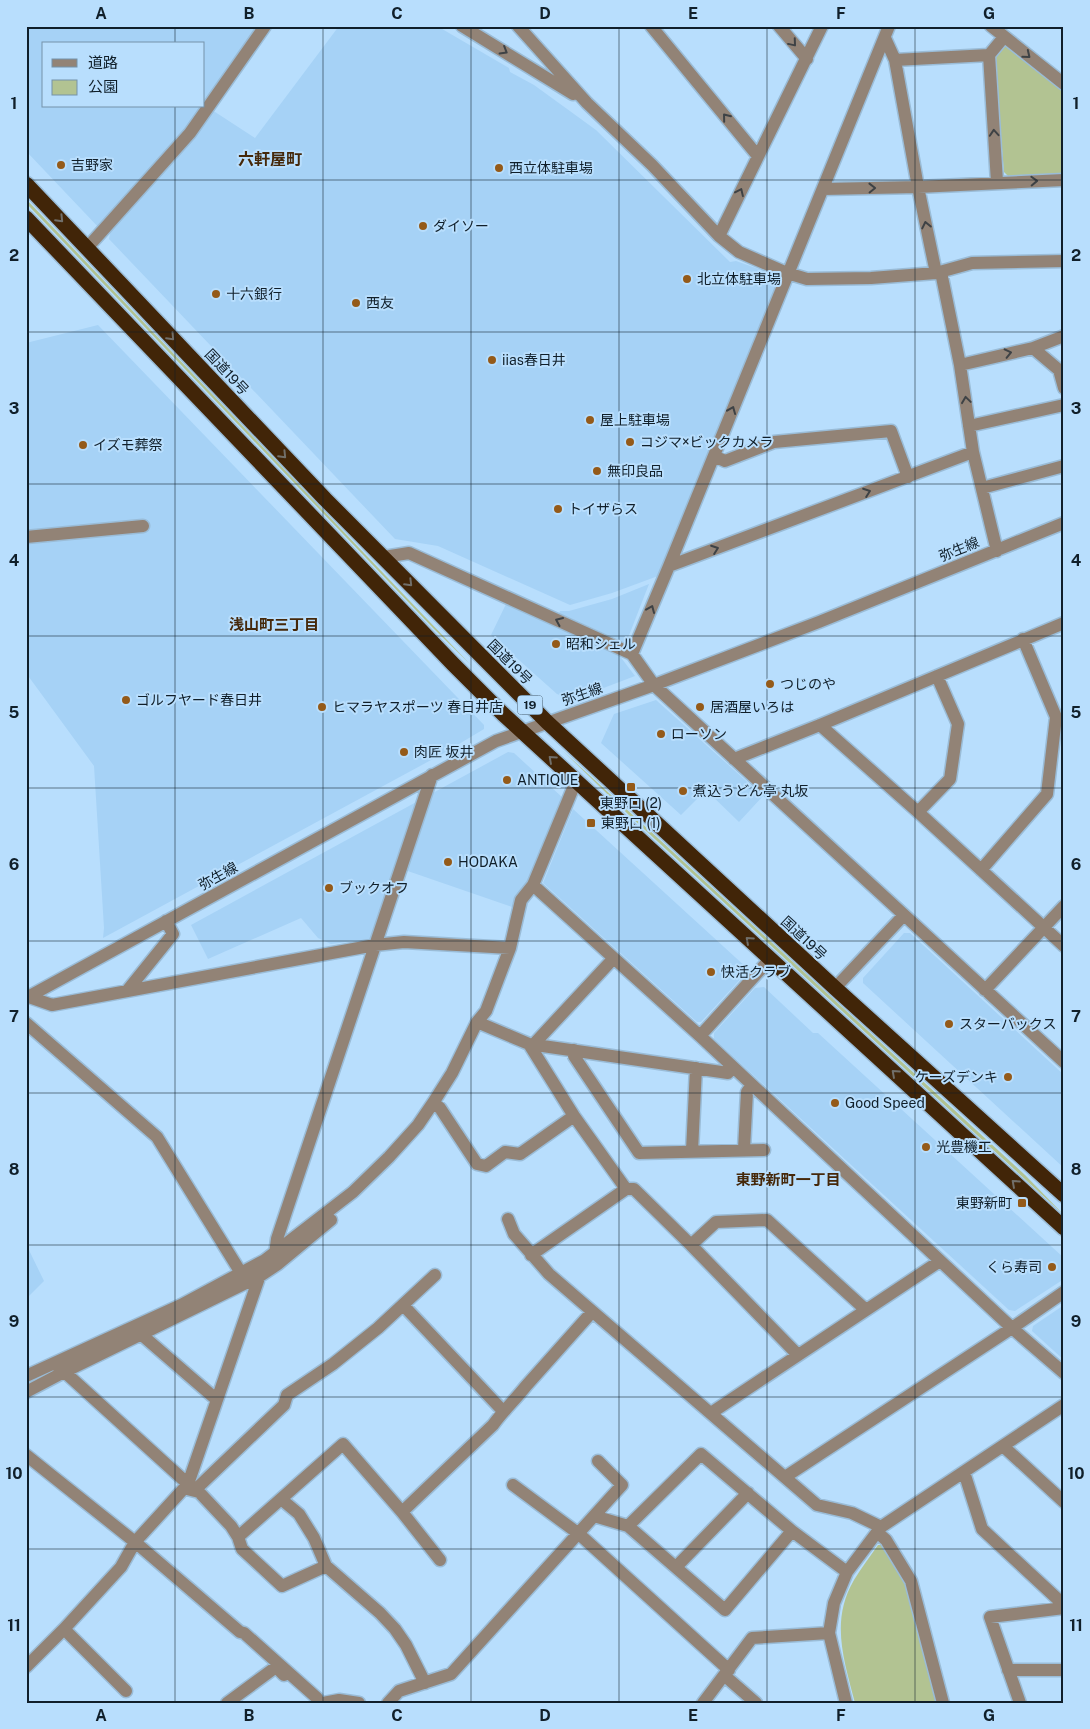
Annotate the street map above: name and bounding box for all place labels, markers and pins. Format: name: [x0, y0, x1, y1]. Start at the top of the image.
place label: 吉野家: [71, 157, 113, 173]
marker: 吉野家: [55, 159, 67, 171]
place label: 西立体駐車場: [509, 160, 593, 176]
marker: 西立体駐車場: [493, 162, 505, 174]
place label: ダイソー: [433, 218, 489, 234]
marker: ダイソー: [417, 220, 429, 232]
place label: 北立体駐車場: [697, 271, 781, 287]
marker: 北立体駐車場: [681, 273, 693, 285]
place label: 十六銀行: [226, 286, 282, 302]
marker: 十六銀行: [210, 288, 222, 300]
place label: 西友: [366, 295, 394, 311]
marker: 西友: [350, 297, 362, 309]
place label: iias春日井: [502, 352, 566, 368]
marker: iias春日井: [486, 354, 498, 366]
place label: 屋上駐車場: [600, 412, 670, 428]
marker: 屋上駐車場: [584, 414, 596, 426]
place label: コジマ×ビックカメラ: [640, 434, 774, 450]
marker: コジマ×ビックカメラ: [624, 436, 636, 448]
place label: イズモ葬祭: [93, 437, 163, 453]
marker: イズモ葬祭: [77, 439, 89, 451]
place label: 無印良品: [607, 463, 663, 479]
marker: 無印良品: [591, 465, 603, 477]
place label: トイザらス: [568, 501, 638, 517]
marker: トイザらス: [552, 503, 564, 515]
place label: 昭和シェル: [566, 636, 636, 652]
marker: 昭和シェル: [550, 638, 562, 650]
place label: つじのや: [780, 676, 836, 692]
marker: つじのや: [764, 678, 776, 690]
place label: ゴルフヤード春日井: [136, 692, 262, 708]
marker: ゴルフヤード春日井: [120, 694, 132, 706]
place label: ヒマラヤスポーツ 春日井店: [332, 699, 503, 715]
place label: 居酒屋いろは: [710, 699, 794, 715]
marker: ヒマラヤスポーツ 春日井店: [316, 701, 328, 713]
marker: 居酒屋いろは: [694, 701, 706, 713]
place label: ローソン: [671, 726, 727, 742]
marker: ローソン: [655, 728, 667, 740]
place label: 肉匠 坂井: [414, 744, 473, 760]
marker: 肉匠 坂井: [398, 746, 410, 758]
place label: ANTIQUE: [517, 772, 579, 788]
marker: ANTIQUE: [501, 774, 513, 786]
marker: 東野口 (2): [625, 781, 637, 793]
place label: 煮込うどん亭 丸坂: [692, 783, 808, 799]
marker: 煮込うどん亭 丸坂: [677, 785, 689, 797]
place label: 東野口 (2): [600, 795, 662, 811]
place label: 東野口 (1): [601, 815, 661, 831]
marker: 東野口 (1): [585, 817, 597, 829]
place label: HODAKA: [458, 854, 518, 870]
marker: HODAKA: [442, 856, 454, 868]
place label: ブックオフ: [339, 880, 409, 896]
marker: ブックオフ: [323, 882, 335, 894]
place label: 快活クラブ: [721, 964, 791, 980]
marker: 快活クラブ: [705, 966, 717, 978]
place label: スターバックス: [959, 1016, 1056, 1032]
marker: スターバックス: [943, 1018, 955, 1030]
place label: ケーズデンキ: [915, 1069, 998, 1085]
marker: ケーズデンキ: [1002, 1071, 1014, 1083]
place label: Good Speed: [845, 1095, 925, 1111]
marker: Good Speed: [829, 1097, 841, 1109]
place label: 光豊機工: [936, 1139, 992, 1155]
marker: 光豊機工: [920, 1141, 932, 1153]
place label: 東野新町: [956, 1195, 1012, 1211]
marker: 東野新町: [1016, 1197, 1028, 1209]
place label: くら寿司: [986, 1259, 1042, 1275]
marker: くら寿司: [1046, 1261, 1058, 1273]

